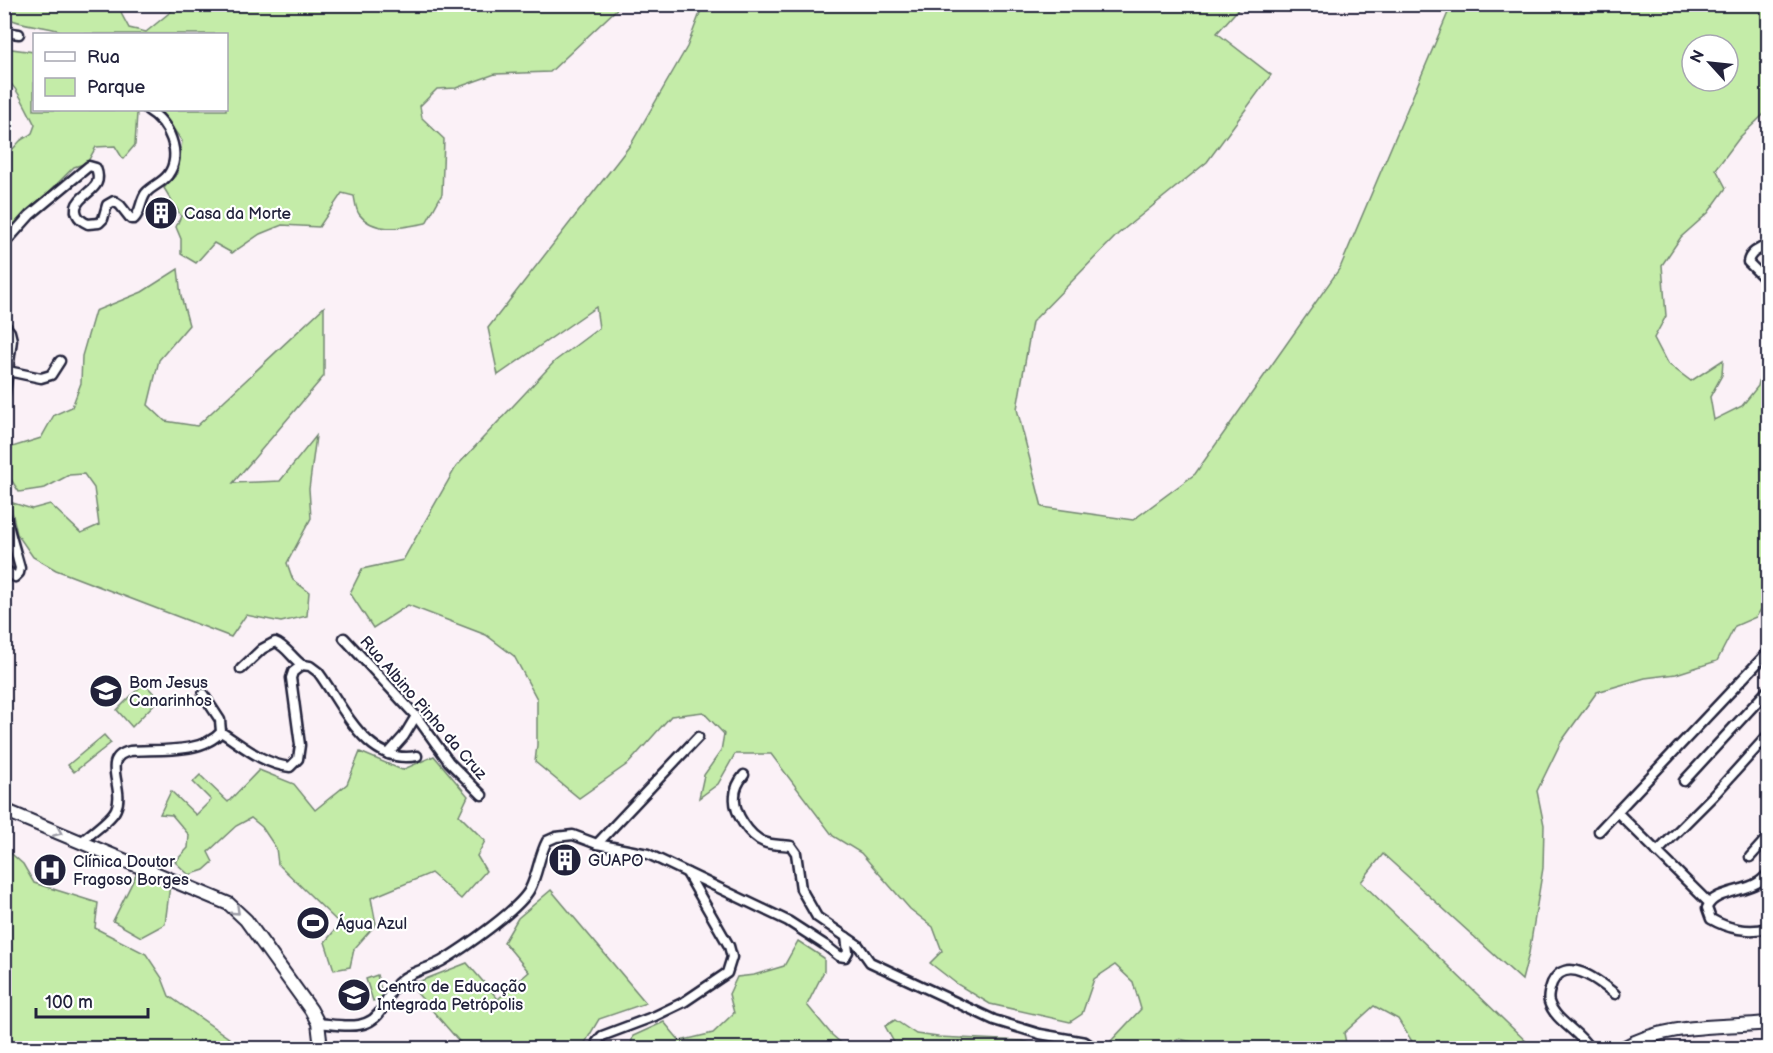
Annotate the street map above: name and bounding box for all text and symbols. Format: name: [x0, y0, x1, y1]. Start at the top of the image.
legend: [33, 33, 228, 111]
north arrow: [1680, 33, 1740, 93]
text: Rua: [87, 47, 120, 68]
text: N: [1687, 47, 1709, 67]
text: Parque: [87, 77, 145, 98]
building icon: Casa da Morte: [143, 195, 179, 231]
place label: Casa da Morte: [184, 205, 292, 224]
street label: Rua Albino Pinho da Cruz: [355, 632, 490, 784]
school or university icon: Bom Jesus Canarinhos: [88, 673, 124, 709]
place label: Bom Jesus Canarinhos: [129, 674, 212, 711]
one-way arrow: [52, 825, 63, 837]
building icon: GUAPO: [547, 842, 583, 878]
hospital icon: Clínica Doutor Fragoso Borges: [32, 852, 68, 888]
place label: GUAPO: [588, 852, 643, 871]
place label: Clínica Doutor Fragoso Borges: [73, 853, 189, 890]
one-way arrow: [229, 903, 240, 914]
sports icon: Água Azul: [295, 905, 331, 941]
place label: Água Azul: [336, 913, 407, 934]
school or university icon: Centro de Educação Integrada Petrópolis: [336, 977, 372, 1013]
place label: Centro de Educação Integrada Petrópolis: [377, 978, 527, 1015]
scale bar: [36, 981, 148, 1019]
text: 100 m: [45, 992, 93, 1013]

